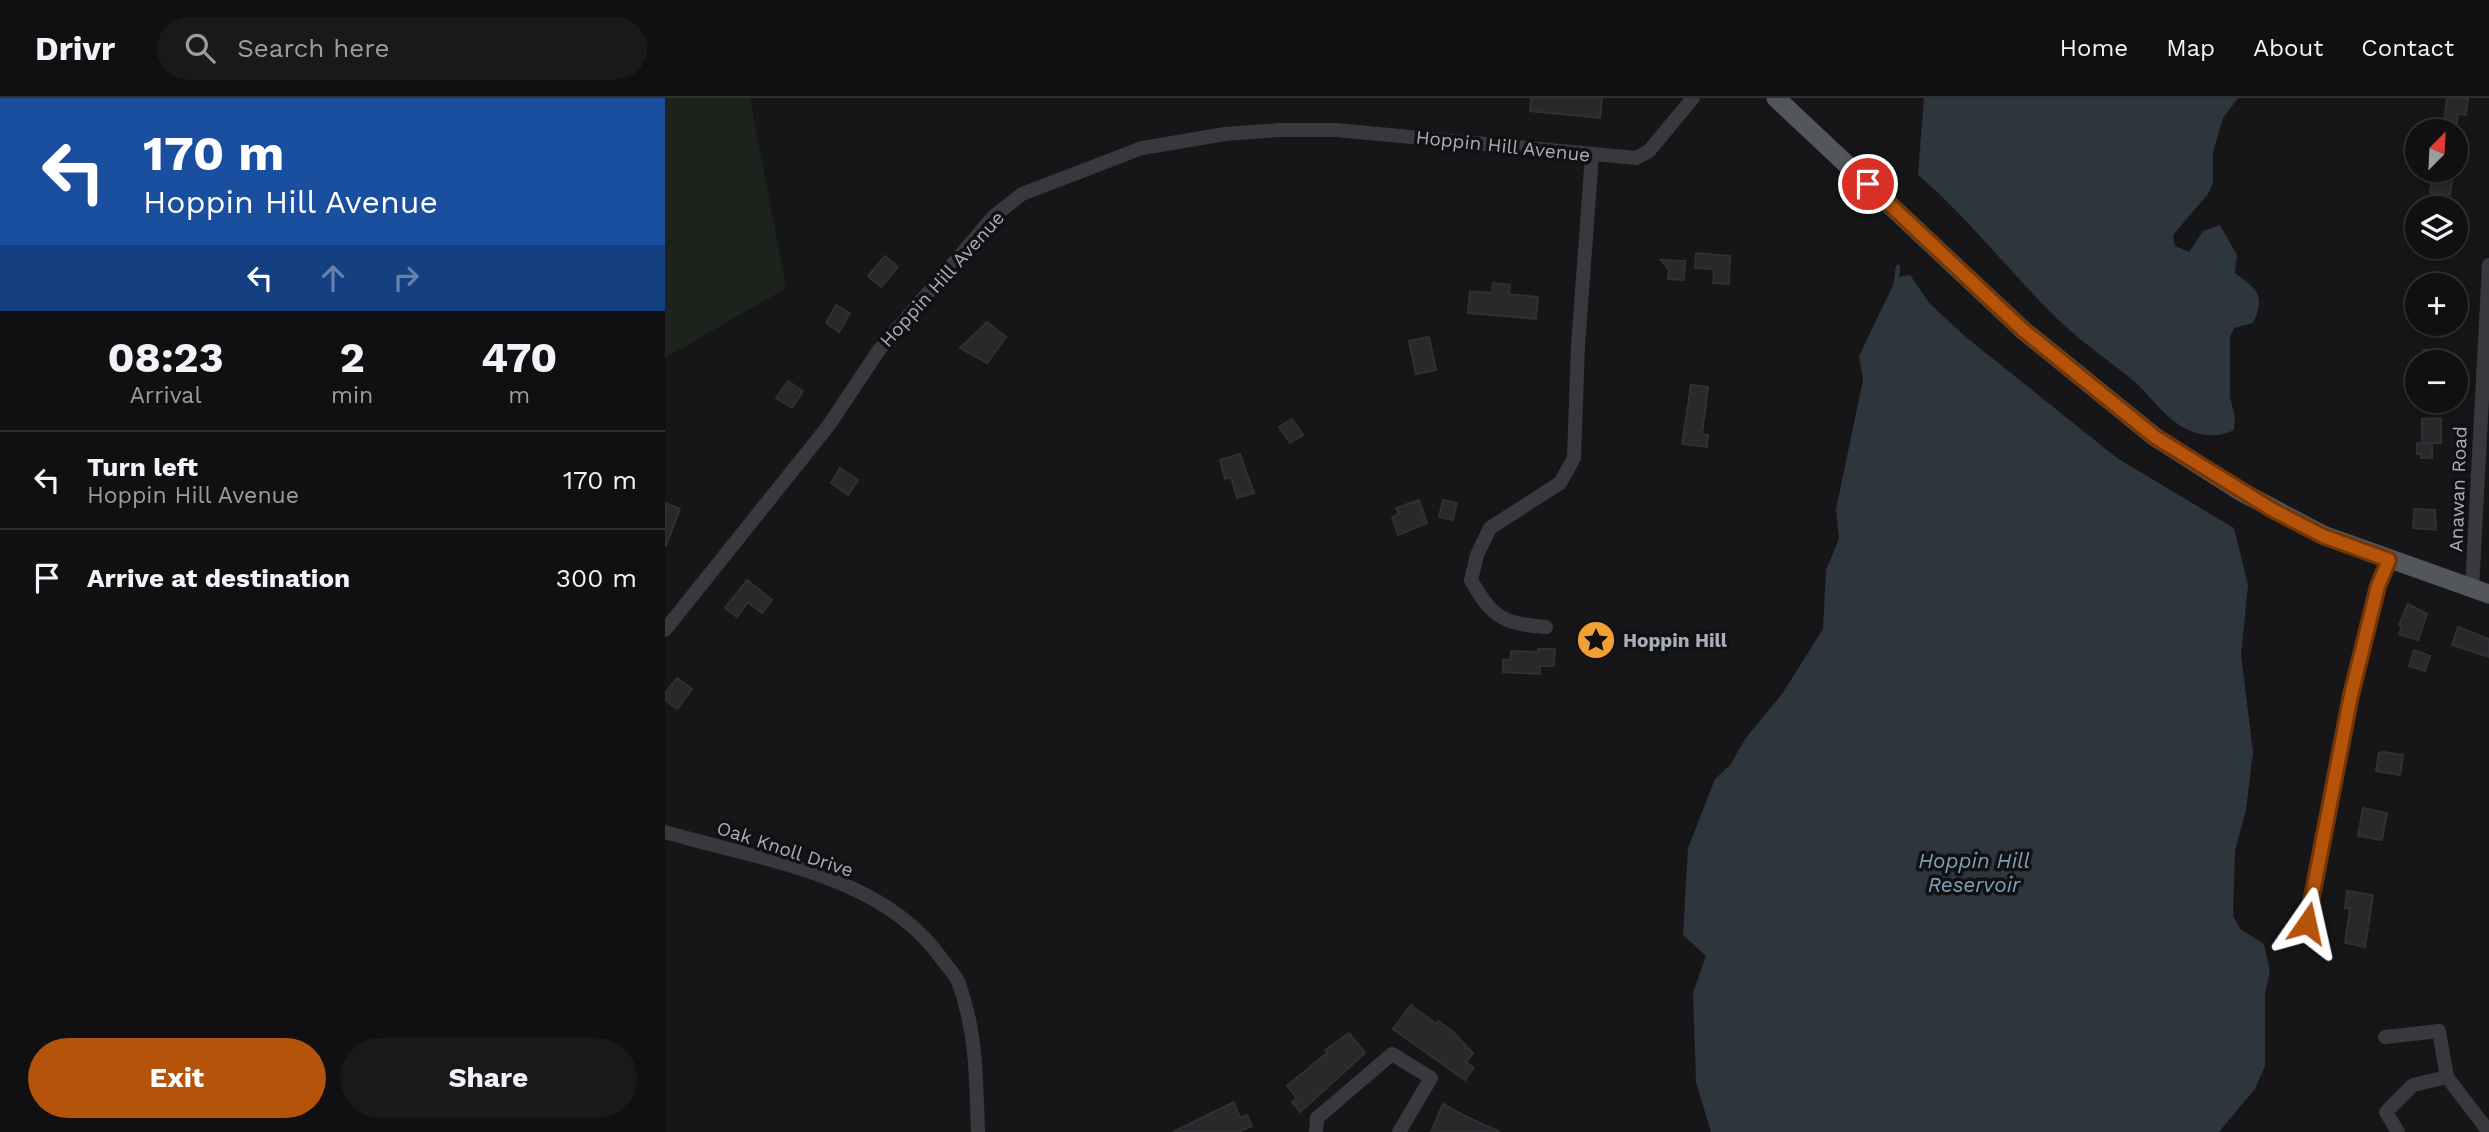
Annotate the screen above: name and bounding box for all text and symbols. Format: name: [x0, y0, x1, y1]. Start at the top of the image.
search box: [157, 17, 647, 80]
text: Drivr: [35, 29, 115, 68]
icon: search: [181, 29, 219, 67]
text: Search here: [237, 33, 390, 63]
text: Home: [2060, 34, 2128, 62]
text: Map: [2166, 34, 2215, 62]
text: About: [2253, 34, 2323, 62]
text: Contact: [2361, 34, 2454, 62]
north arrow: [2405, 119, 2467, 182]
map controls: [2405, 119, 2468, 413]
text: 170 m: [143, 124, 284, 182]
street label: Hoppin Hill Avenue: [1415, 125, 1591, 167]
icon: left: [28, 126, 119, 217]
pin: [1838, 154, 1898, 214]
icon: arrive: [1849, 165, 1887, 203]
text: Hoppin Hill Avenue: [143, 183, 438, 221]
button: layers: [2405, 196, 2468, 259]
street label: Hoppin Hill Avenue: [875, 206, 1009, 352]
icon: left: [241, 259, 279, 297]
icon: ahead: [314, 259, 352, 297]
icon: right: [387, 259, 425, 297]
button: +: [2405, 273, 2468, 336]
text: 08:23: [108, 333, 224, 382]
text: 2: [340, 333, 365, 382]
text: 470: [481, 333, 557, 382]
button: −: [2405, 350, 2468, 413]
text: Arrival: [130, 382, 201, 409]
text: min: [331, 382, 373, 409]
text: m: [508, 382, 530, 409]
street label: Anawan Road: [2444, 426, 2472, 552]
text: Turn left: [87, 452, 198, 482]
icon: left: [28, 461, 66, 499]
text: 170 m: [563, 465, 637, 495]
text: Hoppin Hill Avenue: [87, 482, 299, 509]
icon: arrive: [28, 559, 66, 597]
text: Arrive at destination: [87, 563, 350, 593]
text: 300 m: [556, 563, 637, 593]
place icon: Hoppin Hill: [1575, 619, 1617, 661]
place label: Hoppin Hill: [1623, 629, 1728, 652]
street label: Oak Knoll Drive: [714, 816, 856, 882]
water label: Hoppin Hill Reservoir: [1918, 848, 2030, 897]
position arrow: [2270, 886, 2344, 960]
button: Exit: [28, 1038, 326, 1118]
button: Share: [340, 1038, 637, 1118]

